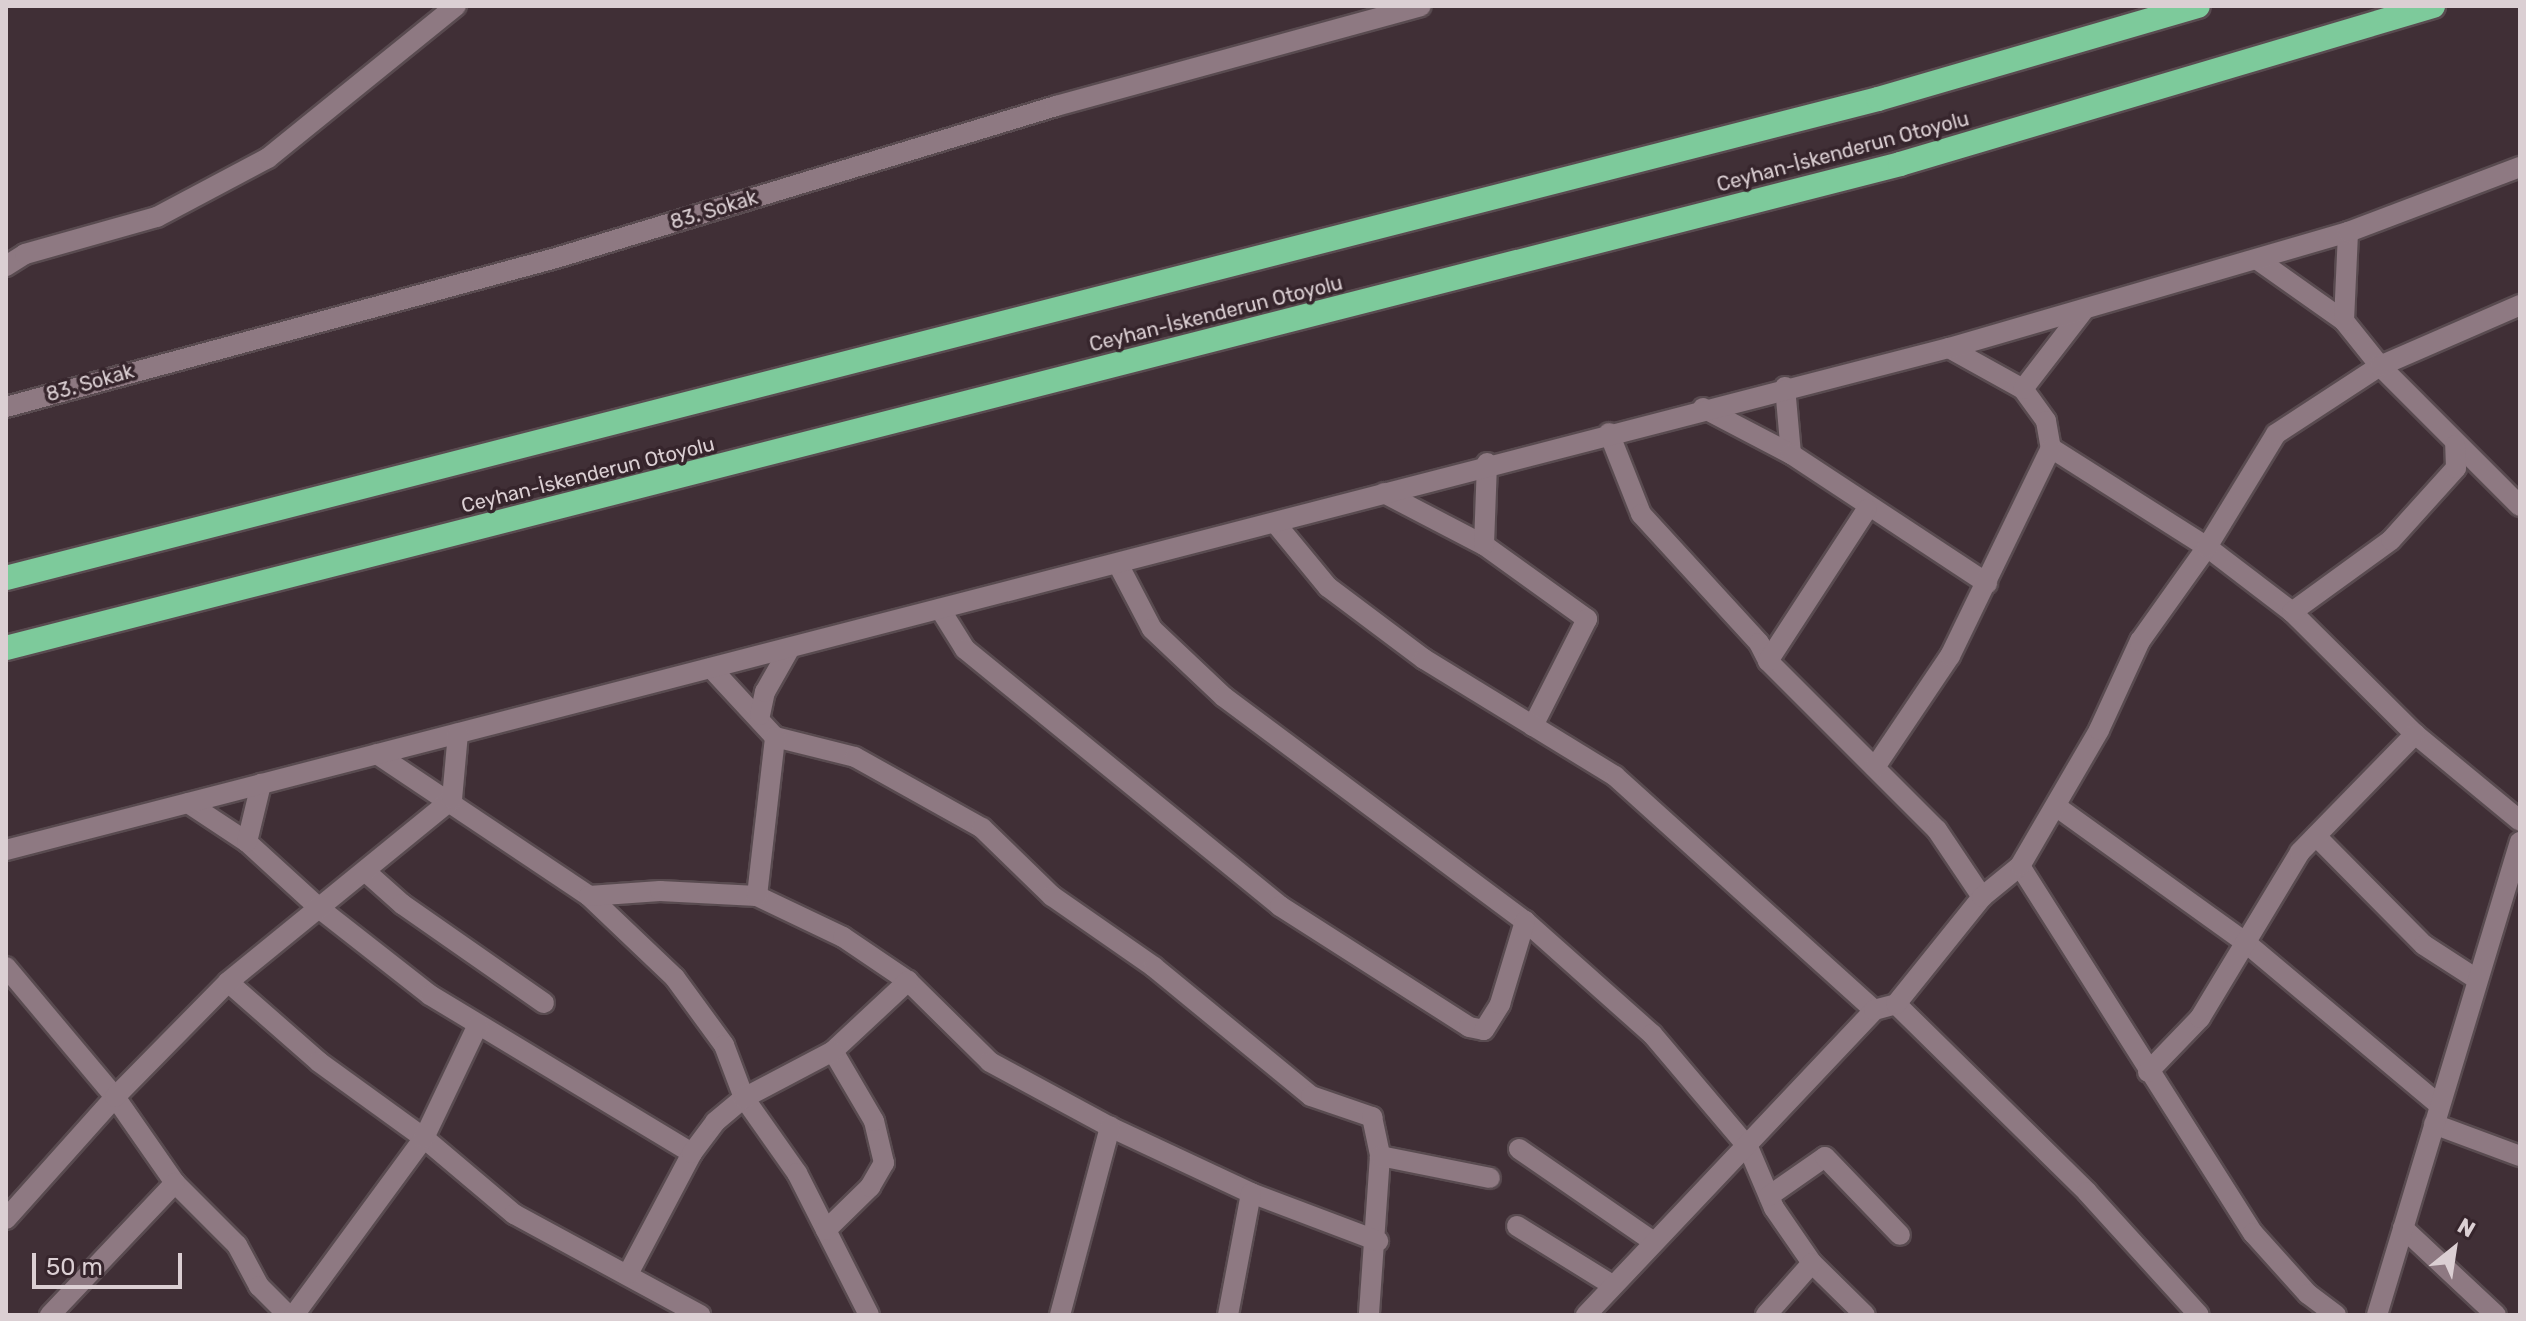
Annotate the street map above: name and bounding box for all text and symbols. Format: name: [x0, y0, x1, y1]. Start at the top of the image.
street label: Ceyhan-İskenderun Otoyolu: [1714, 107, 1972, 197]
street label: 83. Sokak: [667, 185, 761, 235]
street label: Ceyhan-İskenderun Otoyolu: [1087, 271, 1345, 357]
street label: 83. Sokak: [43, 359, 137, 407]
street label: Ceyhan-İskenderun Otoyolu: [459, 432, 717, 518]
north arrow: [2414, 1209, 2494, 1289]
text: N: [2453, 1212, 2480, 1243]
scale bar: [36, 1237, 186, 1287]
text: 50 m: [46, 1253, 103, 1281]

